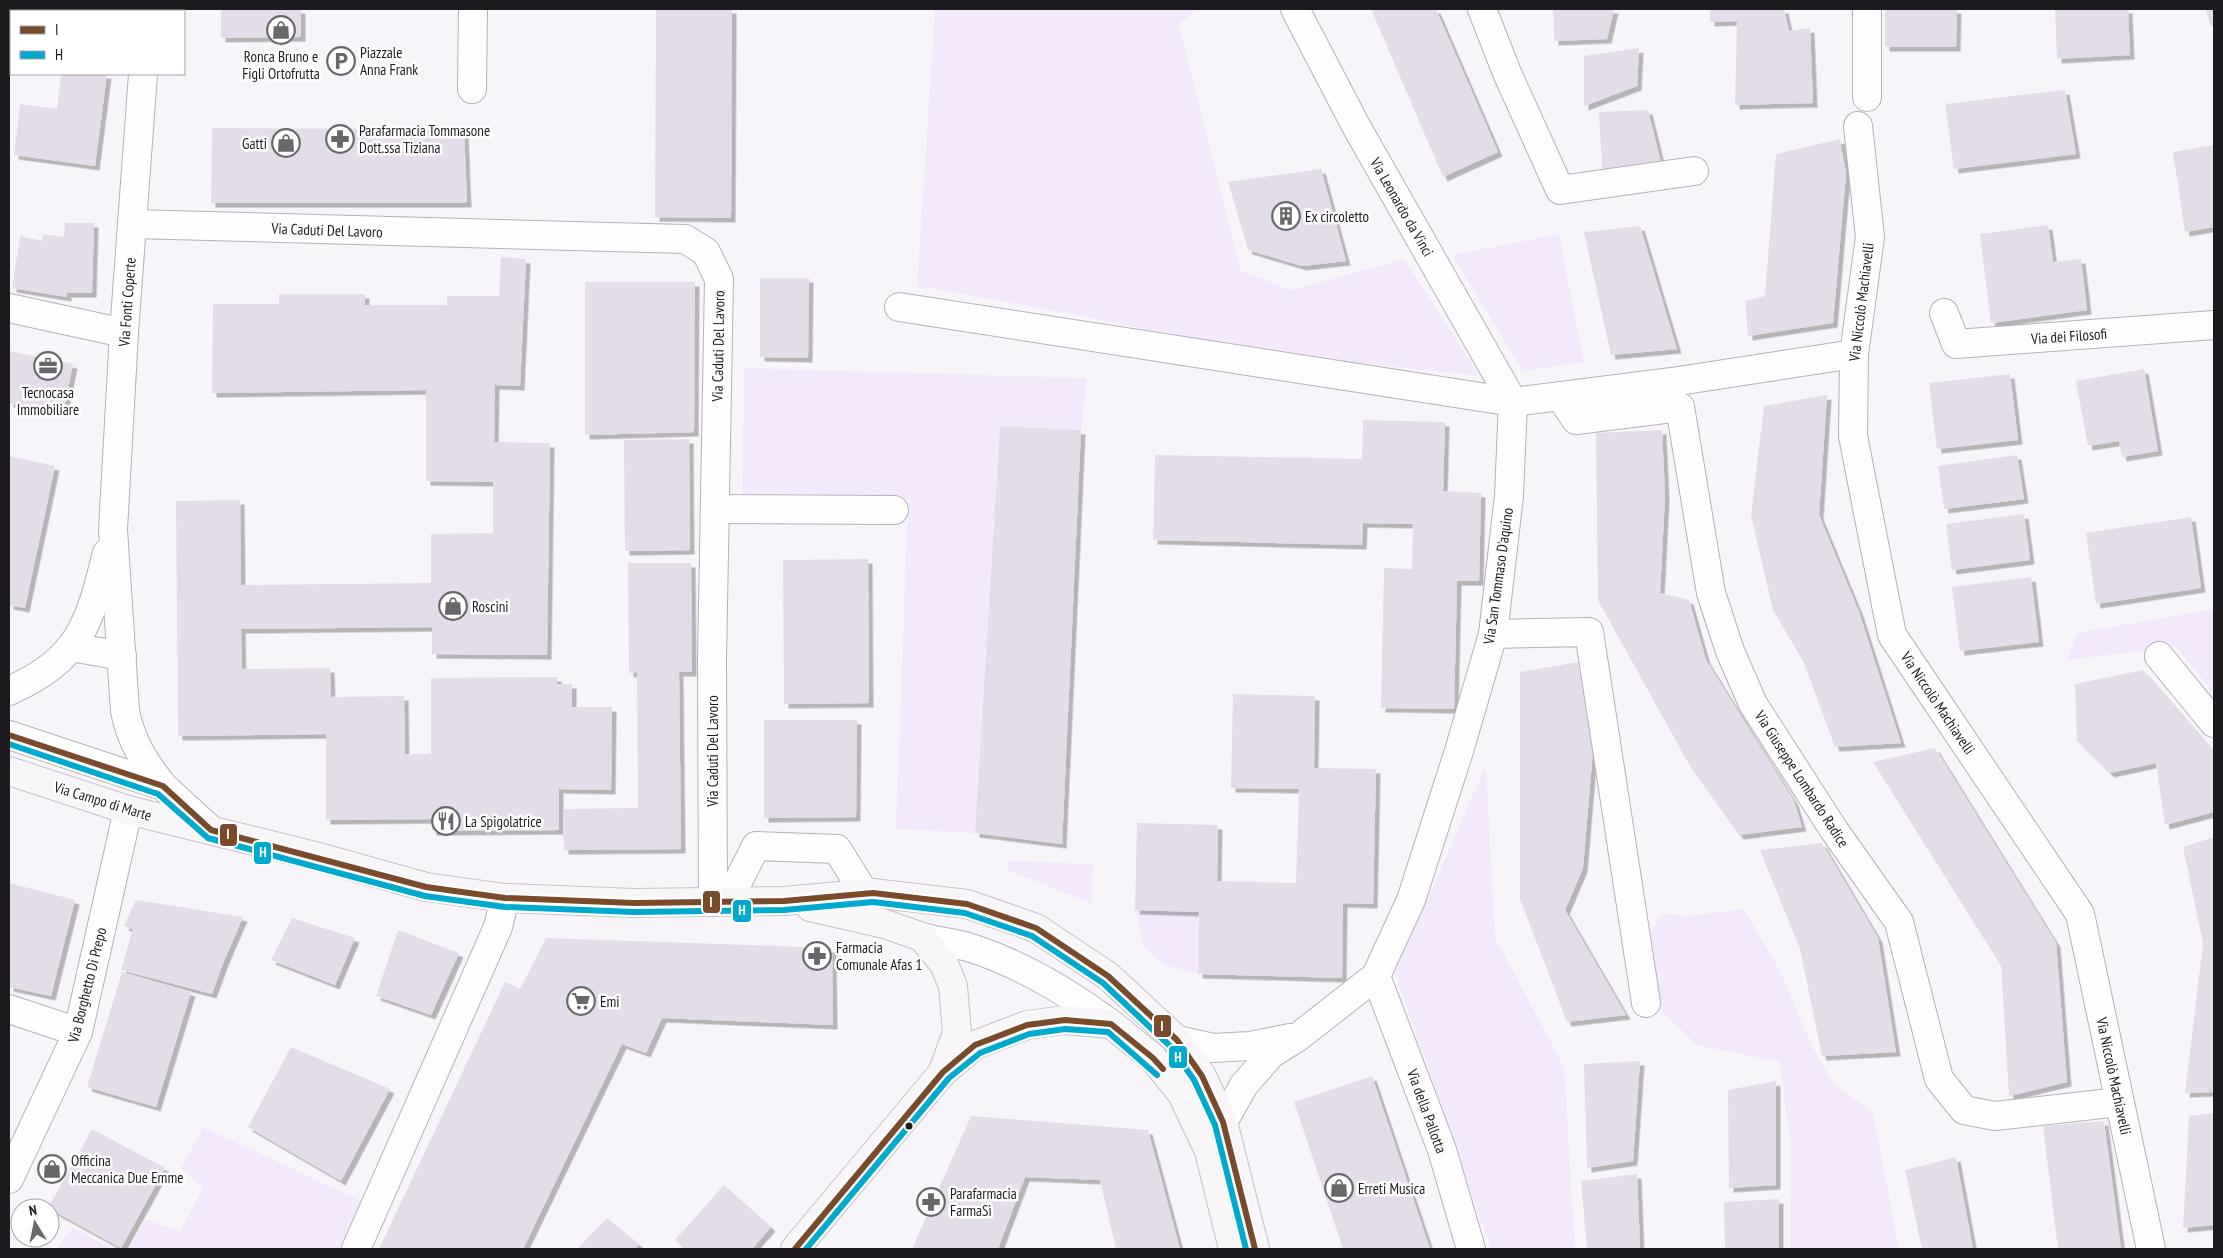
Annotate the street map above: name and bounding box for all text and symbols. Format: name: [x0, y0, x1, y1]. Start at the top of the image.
legend: [10, 10, 185, 75]
shop icon: Ronca Bruno e Figli Ortofrutta: [266, 15, 296, 45]
text: I: [55, 20, 59, 39]
place label: Piazzale Anna Frank: [360, 43, 418, 79]
text: H: [55, 45, 63, 64]
parking icon: Piazzale Anna Frank: [326, 46, 356, 76]
place label: Ronca Bruno e Figli Ortofrutta: [242, 47, 320, 83]
place label: Parafarmacia Tommasone Dott.ssa Tiziana: [359, 121, 490, 157]
pharmacy icon: Parafarmacia Tommasone Dott.ssa Tiziana: [325, 124, 355, 154]
shop icon: Gatti: [271, 128, 301, 158]
place label: Gatti: [242, 134, 267, 153]
street label: Via Leonardo da Vinci: [1366, 153, 1438, 260]
building icon: Ex circoletto: [1271, 201, 1301, 231]
place label: Ex circoletto: [1305, 207, 1369, 226]
street label: Via Caduti Del Lavoro: [270, 219, 383, 241]
street label: Via Niccolò Machiavelli: [1844, 242, 1878, 363]
street label: Via Fonti Coperte: [114, 257, 140, 348]
street label: Via Caduti Del Lavoro: [708, 290, 728, 403]
street label: Via dei Filosofi: [2029, 324, 2108, 348]
office icon: Tecnocasa Immobiliare: [33, 351, 63, 381]
place label: Tecnocasa Immobiliare: [17, 383, 79, 419]
street label: Via San Tommaso D'aquino: [1479, 506, 1517, 647]
shop icon: Roscini: [438, 591, 468, 621]
place label: Roscini: [472, 597, 509, 616]
street label: Via Niccolò Machiavelli: [1896, 647, 1979, 758]
street label: Via Caduti Del Lavoro: [703, 695, 722, 808]
street label: Via Giuseppe Lombardo Radice: [1750, 706, 1853, 851]
street label: Via Campo di Marte: [51, 777, 154, 825]
restaurant icon: La Spigolatrice: [431, 806, 461, 836]
place label: La Spigolatrice: [465, 812, 542, 831]
line badge: I: [219, 823, 238, 847]
text: I: [226, 825, 230, 843]
line badge: H: [253, 841, 272, 865]
text: H: [259, 843, 267, 861]
line badge: I: [702, 890, 721, 914]
text: I: [709, 893, 713, 911]
line badge: H: [732, 899, 752, 923]
text: H: [738, 901, 746, 919]
street label: Via Borghetto Di Prepo: [63, 925, 111, 1046]
place label: Farmacia Comunale Afas 1: [836, 938, 922, 974]
pharmacy icon: Farmacia Comunale Afas 1: [802, 941, 832, 971]
supermarket icon: Emi: [566, 986, 596, 1016]
place label: Emi: [600, 992, 619, 1011]
line badge: I: [1153, 1014, 1172, 1038]
street label: Via Niccolò Machiavelli: [2092, 1015, 2136, 1136]
text: I: [1160, 1017, 1164, 1035]
line badge: H: [1168, 1045, 1188, 1069]
text: H: [1174, 1048, 1182, 1066]
street label: Via della Pallotta: [1403, 1065, 1451, 1156]
unlabelled marker: [904, 1121, 914, 1131]
place label: Officina Meccanica Due Emme: [71, 1151, 183, 1187]
shop icon: Officina Meccanica Due Emme: [37, 1154, 67, 1184]
shop icon: Erreti Musica: [1324, 1173, 1354, 1203]
place label: Erreti Musica: [1358, 1179, 1425, 1198]
place label: Parafarmacia FarmaSì: [950, 1184, 1017, 1220]
pharmacy icon: Parafarmacia FarmaSì: [916, 1187, 946, 1217]
north arrow: [10, 1198, 60, 1248]
text: N: [27, 1201, 38, 1220]

